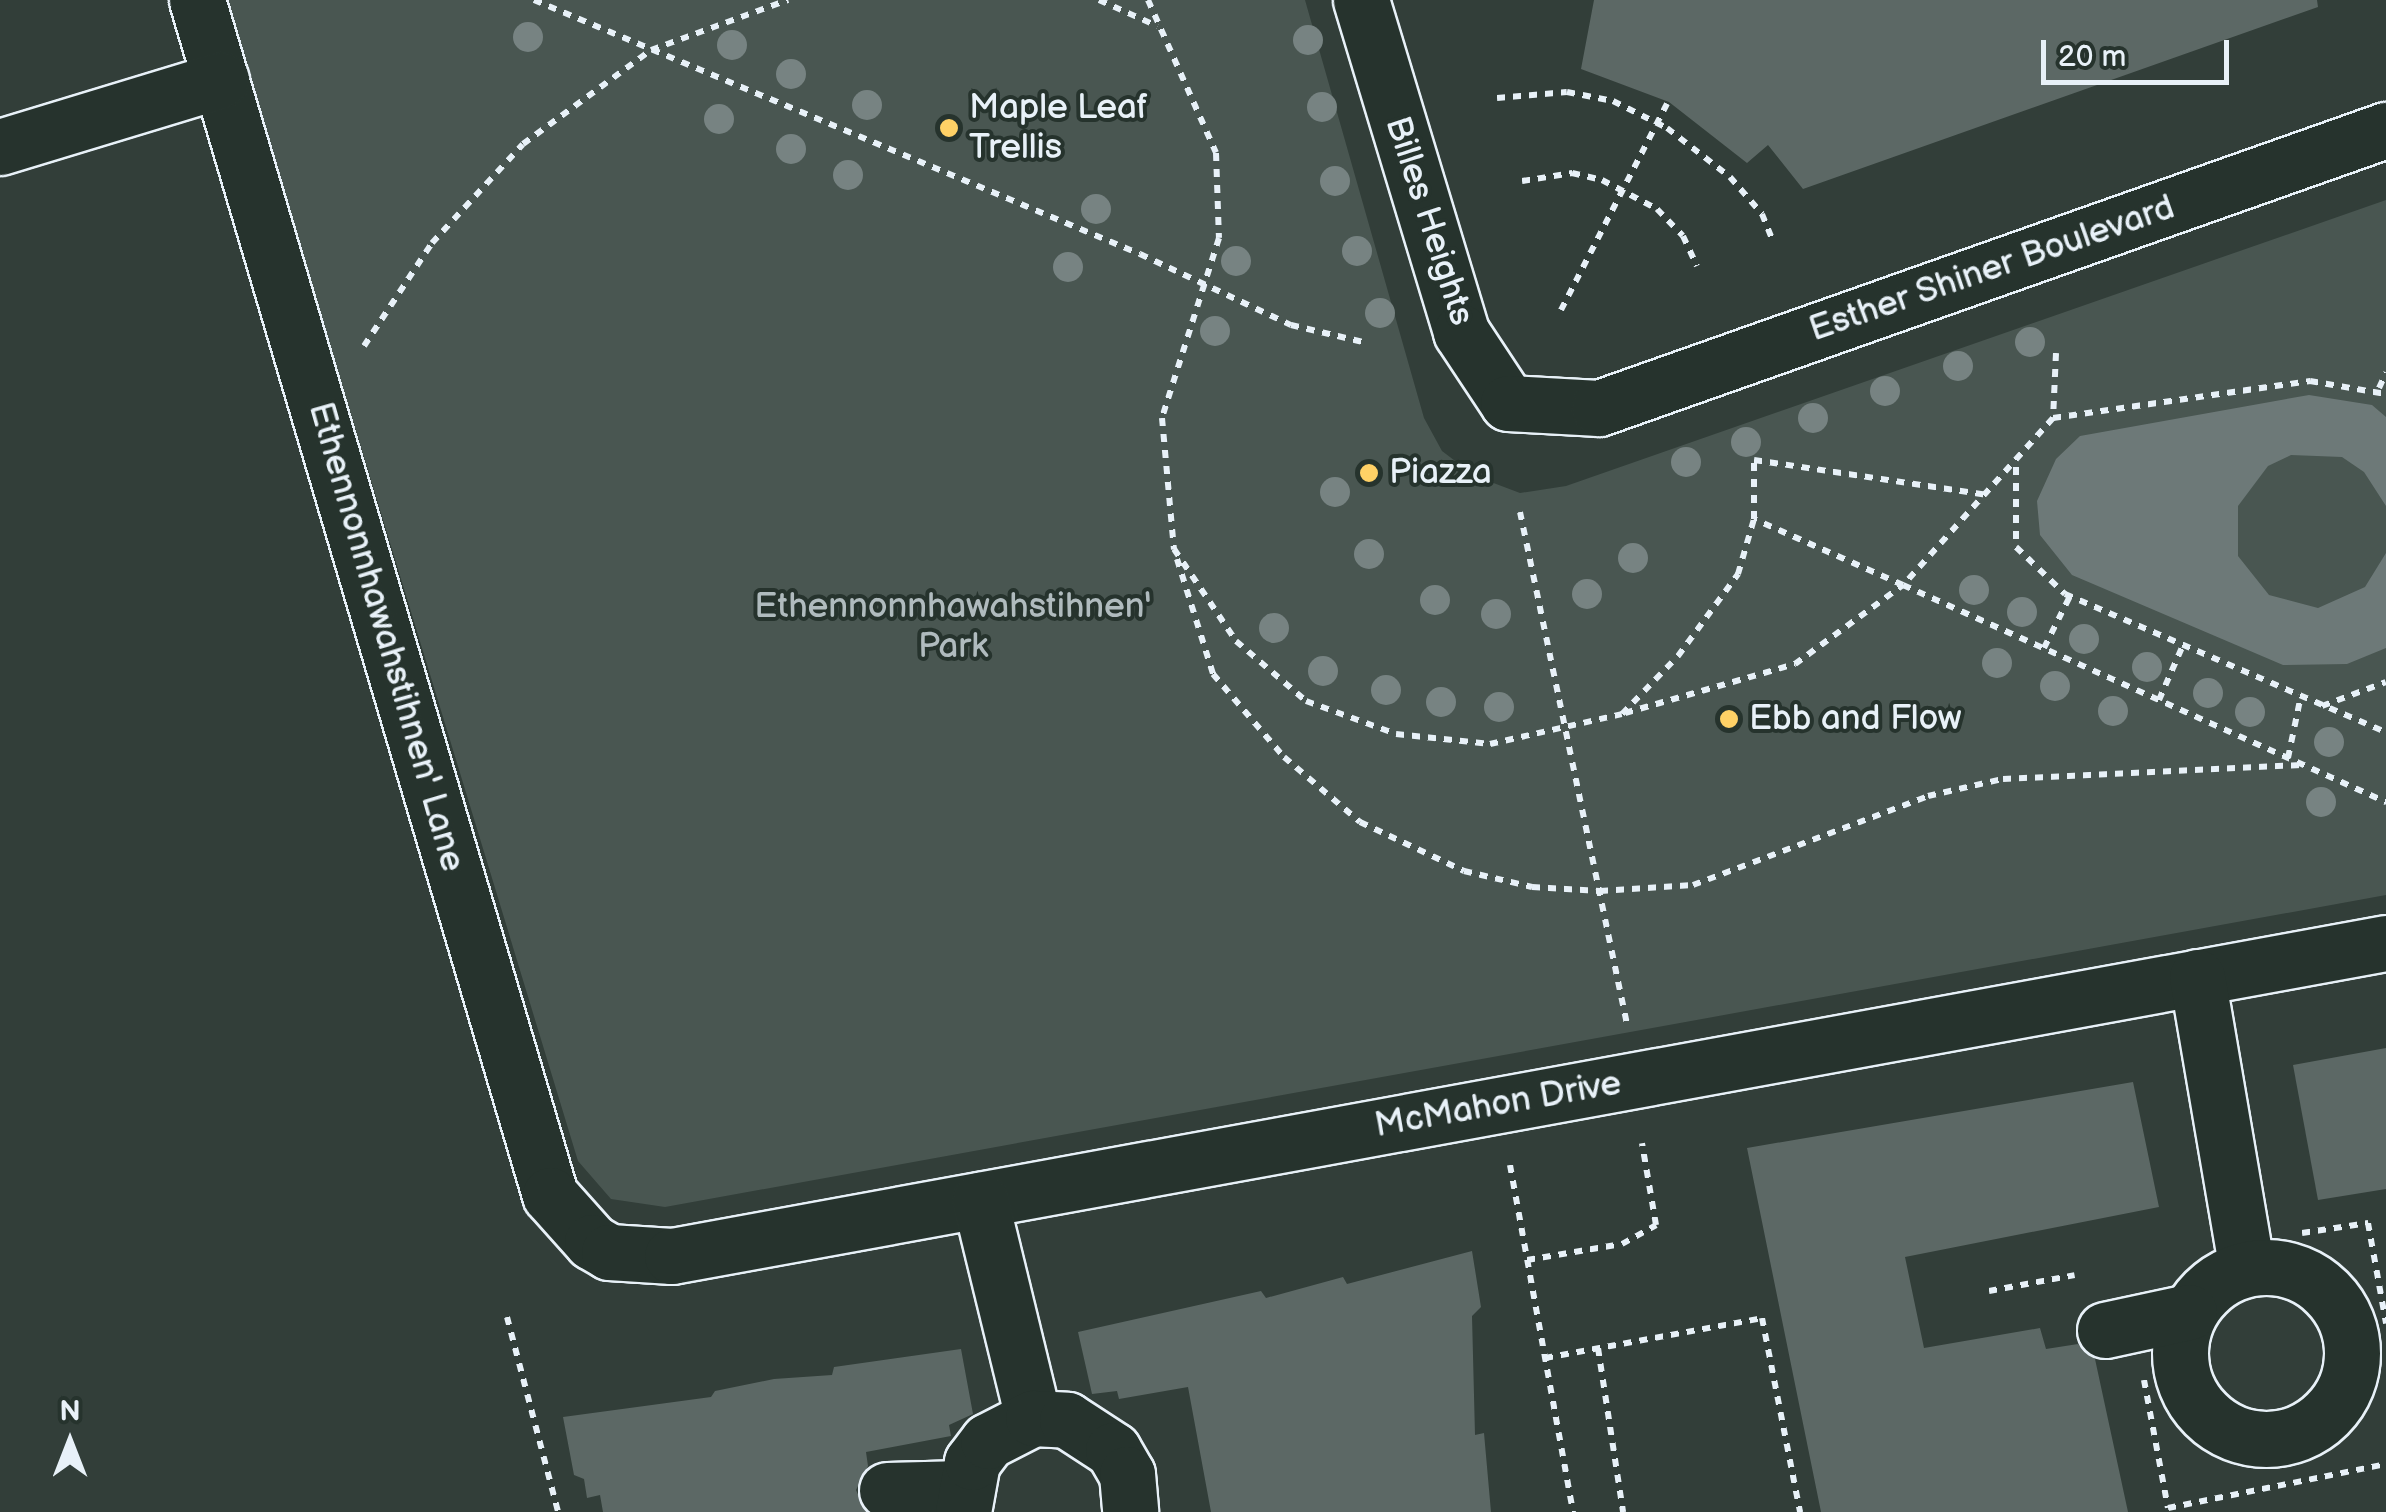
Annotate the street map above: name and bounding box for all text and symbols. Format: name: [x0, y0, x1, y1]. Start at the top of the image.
scale bar: [2046, 20, 2234, 82]
text: 20 m: [2058, 39, 2126, 75]
place label: Maple Leaf Trellis: [969, 87, 1148, 169]
street label: Billes Heights: [1376, 111, 1482, 331]
marker: Maple Leaf Trellis: [938, 117, 960, 139]
street label: Esther Shiner Boulevard: [1804, 187, 2180, 351]
street label: Ethennonnhawahstihnen' Lane: [299, 398, 473, 876]
place label: Piazza: [1389, 452, 1492, 494]
marker: Piazza: [1358, 462, 1380, 484]
park label: Ethennonnhawahstihnen' Park: [754, 586, 1152, 668]
place label: Ebb and Flow: [1749, 698, 1962, 740]
marker: Ebb and Flow: [1718, 708, 1740, 730]
street label: McMahon Drive: [1371, 1063, 1625, 1147]
north arrow: [20, 1392, 120, 1492]
text: N: [59, 1395, 81, 1428]

